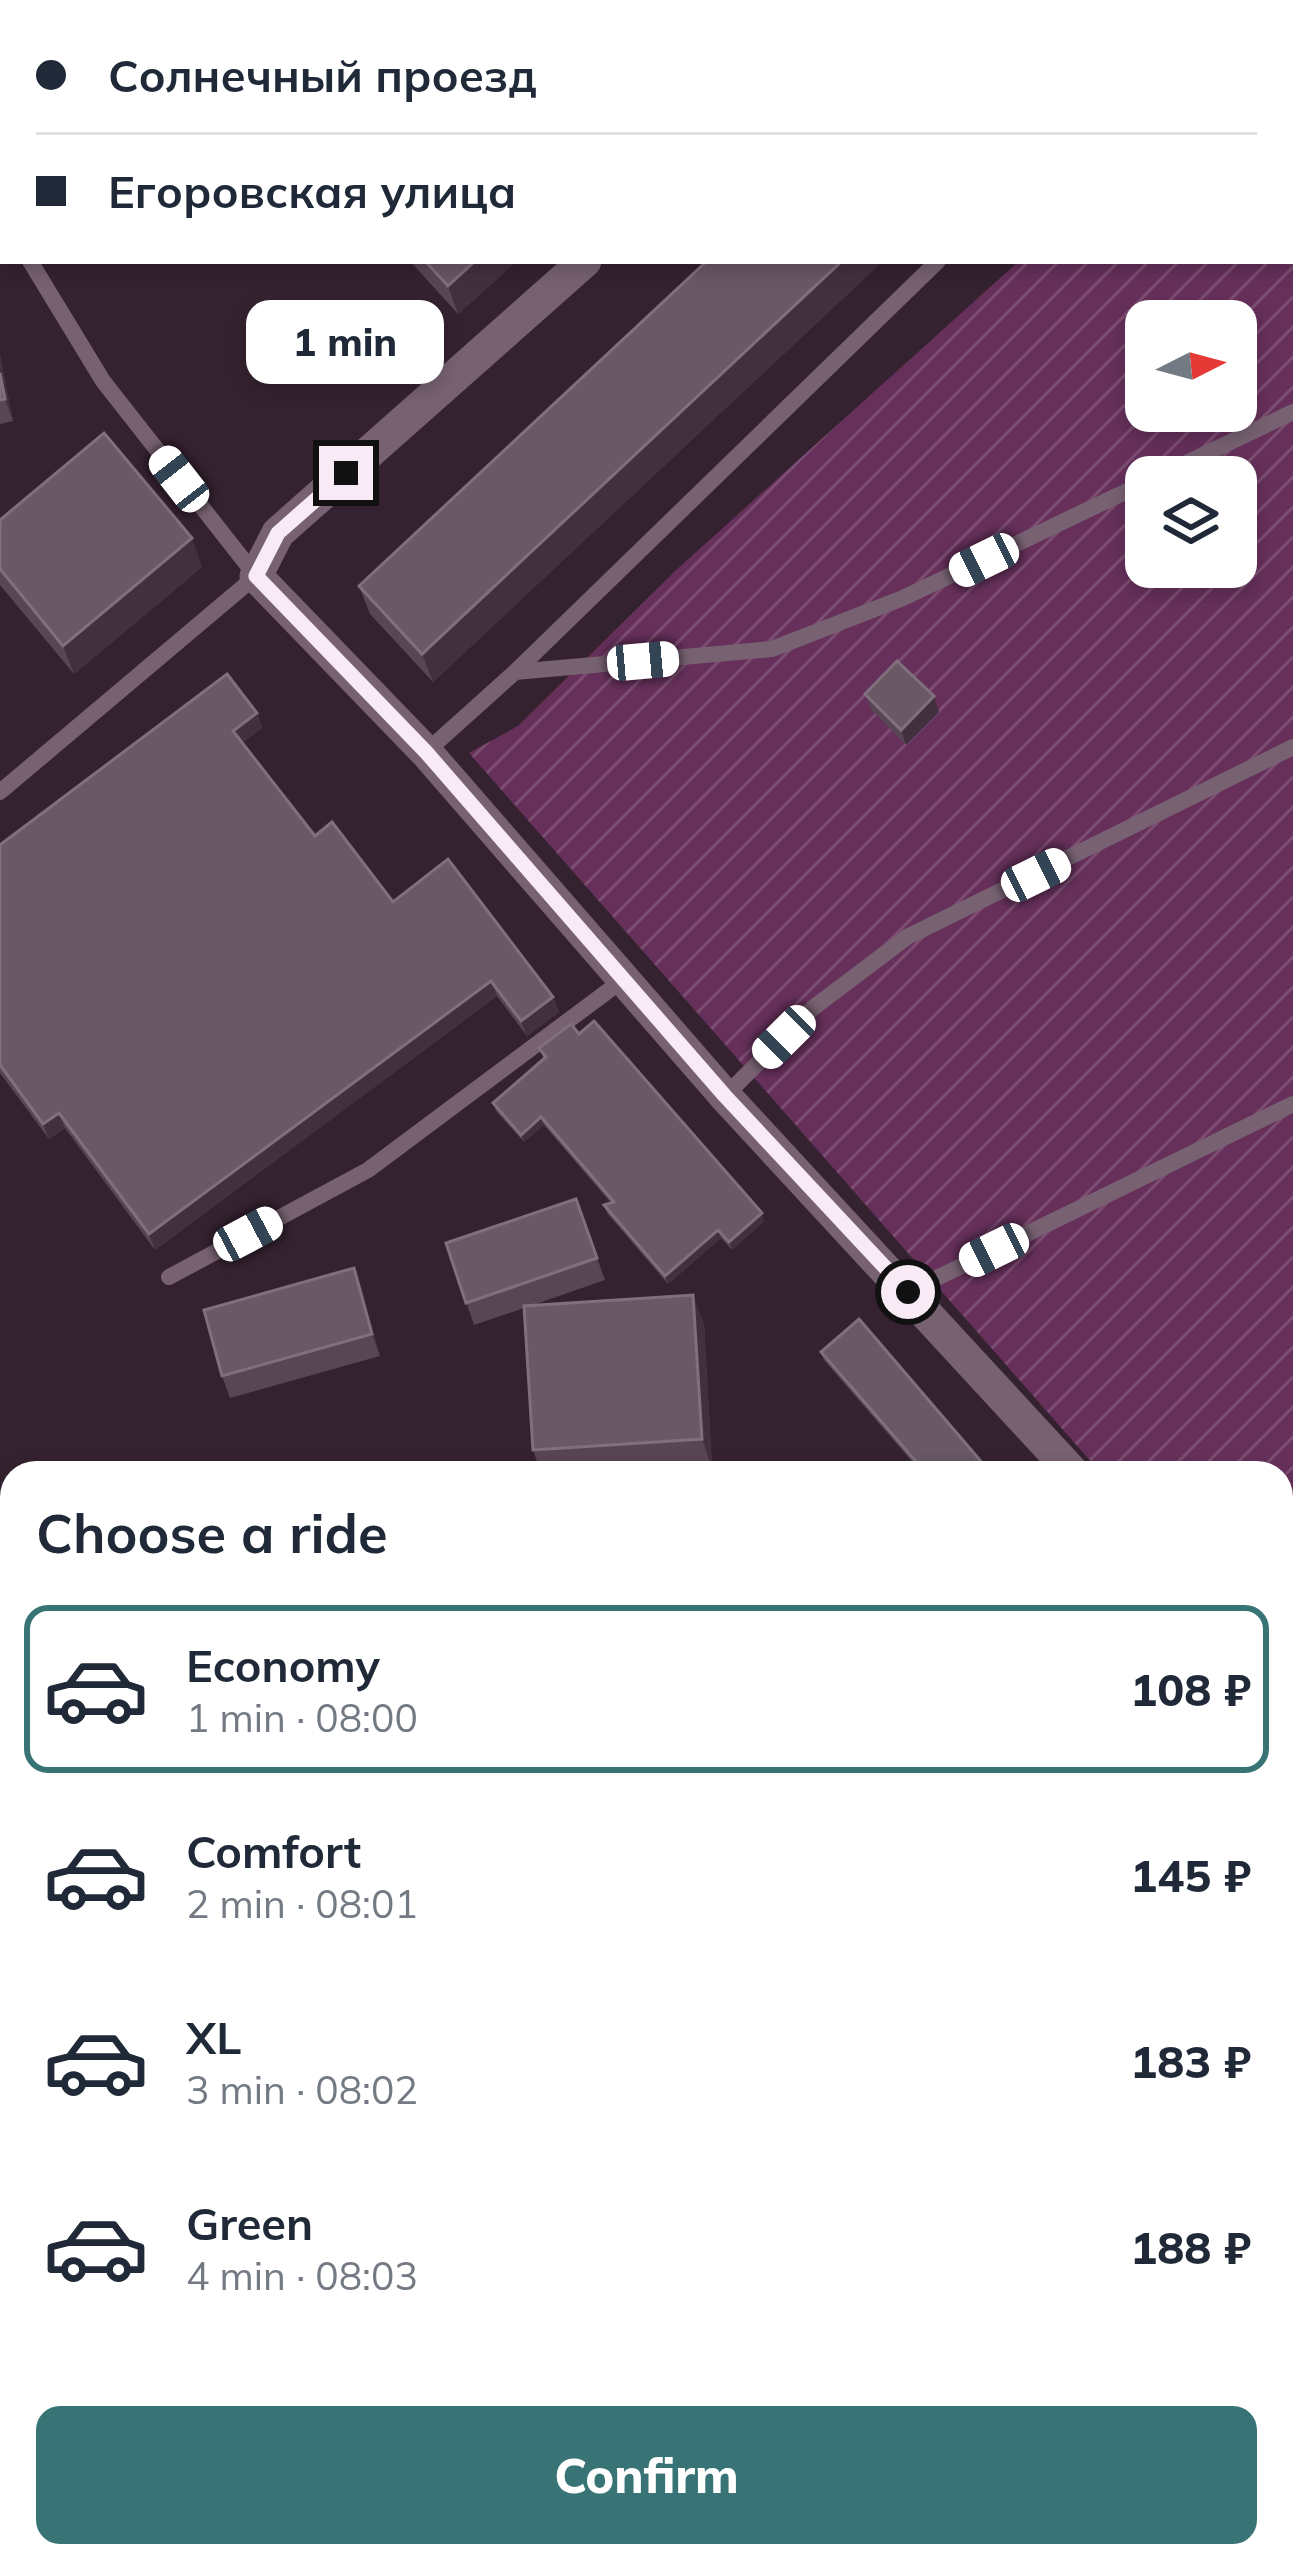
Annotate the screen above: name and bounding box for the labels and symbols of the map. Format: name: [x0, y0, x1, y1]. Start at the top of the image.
callout: 1 min: [247, 299, 445, 383]
north arrow: [1125, 300, 1257, 432]
car: [143, 440, 215, 518]
route end: [319, 446, 373, 500]
car: [944, 528, 1024, 592]
car: [606, 640, 680, 682]
car: [996, 843, 1076, 907]
car: [746, 999, 822, 1075]
car: [208, 1201, 288, 1267]
car: [954, 1218, 1034, 1282]
route start: [881, 1265, 935, 1319]

